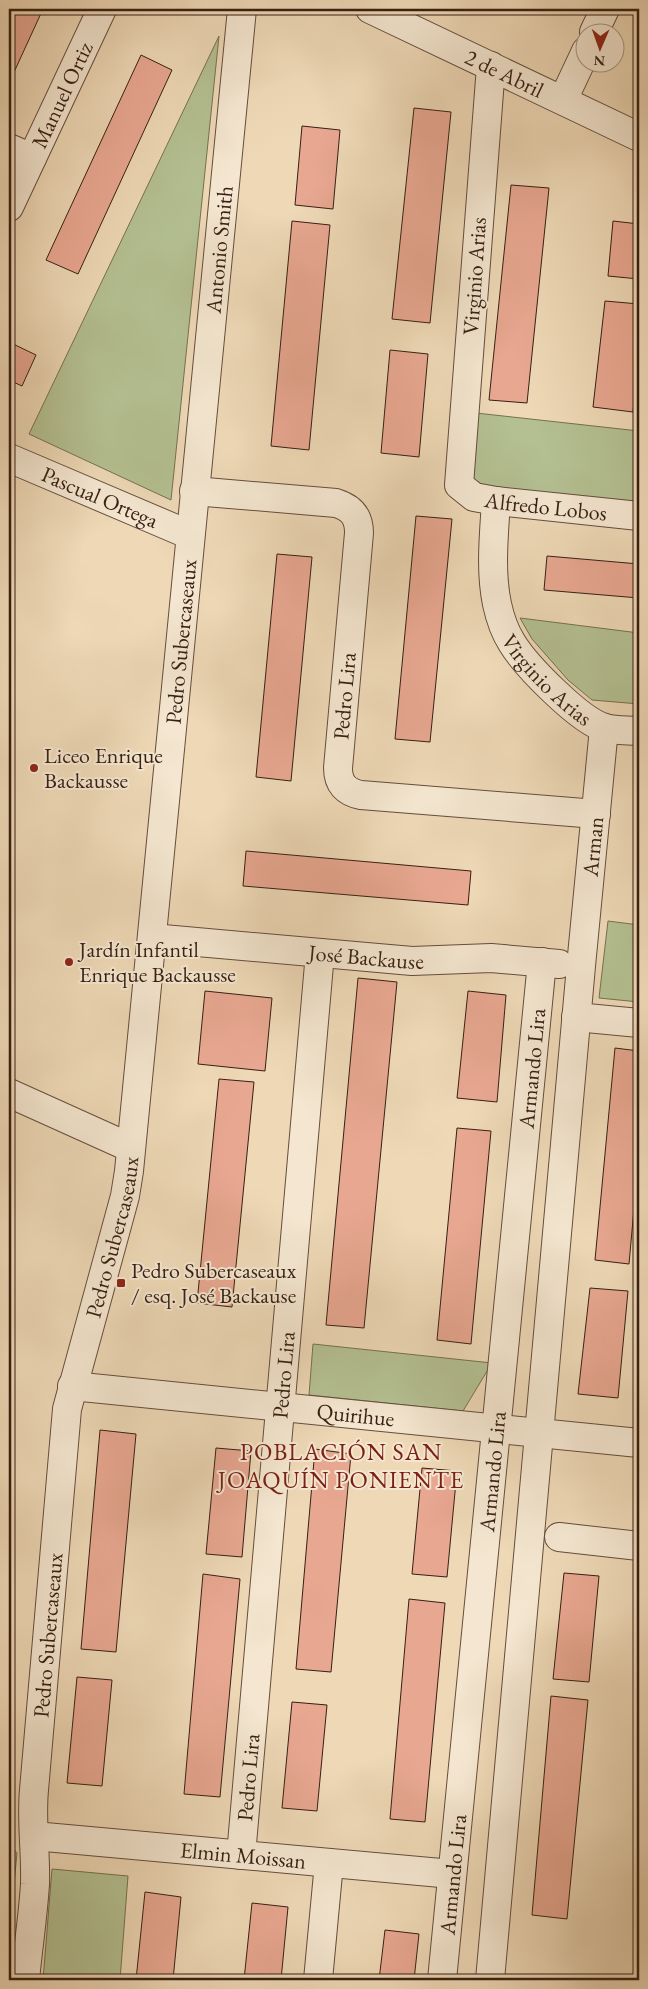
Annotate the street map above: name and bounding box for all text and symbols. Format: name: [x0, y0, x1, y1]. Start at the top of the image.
north arrow: [576, 22, 626, 72]
street label: Manuel Ortiz: [25, 36, 100, 153]
street label: 2 de Abril: [460, 42, 548, 105]
text: N: [593, 52, 606, 70]
street label: Antonio Smith: [198, 184, 240, 316]
street label: Virginio Arias: [456, 216, 493, 336]
street label: Pascual Ortega: [37, 460, 163, 535]
street label: Alfredo Lobos: [481, 485, 608, 528]
street label: Pedro Subercaseaux: [159, 557, 203, 725]
street label: Virginio Arias: [495, 629, 597, 733]
street label: Pedro Lira: [326, 651, 363, 741]
place label: Liceo Enrique Backausse: [44, 741, 163, 795]
marker: Liceo Enrique Backausse: [28, 762, 40, 774]
street label: Arman: [576, 815, 610, 879]
place label: Jardín Infantil Enrique Backausse: [77, 935, 236, 989]
street label: José Backause: [305, 938, 425, 976]
marker: Jardín Infantil Enrique Backausse: [63, 956, 75, 968]
street label: Armando Lira: [512, 1007, 552, 1131]
street label: Pedro Subercaseaux: [79, 1155, 145, 1321]
place label: Pedro Subercaseaux / esq. José Backause: [131, 1256, 297, 1310]
marker: Pedro Subercaseaux / esq. José Backause: [115, 1277, 127, 1289]
street label: Pedro Lira: [265, 1330, 302, 1420]
street label: Quirihue: [315, 1397, 396, 1433]
street label: Armando Lira: [472, 1410, 513, 1534]
district label: POBLACIÓN SAN JOAQUÍN PONIENTE: [216, 1436, 464, 1495]
street label: Pedro Subercaseaux: [26, 1551, 70, 1719]
street label: Pedro Lira: [230, 1732, 267, 1822]
street label: Armando Lira: [432, 1813, 473, 1937]
street label: Elmin Moissan: [179, 1835, 308, 1876]

